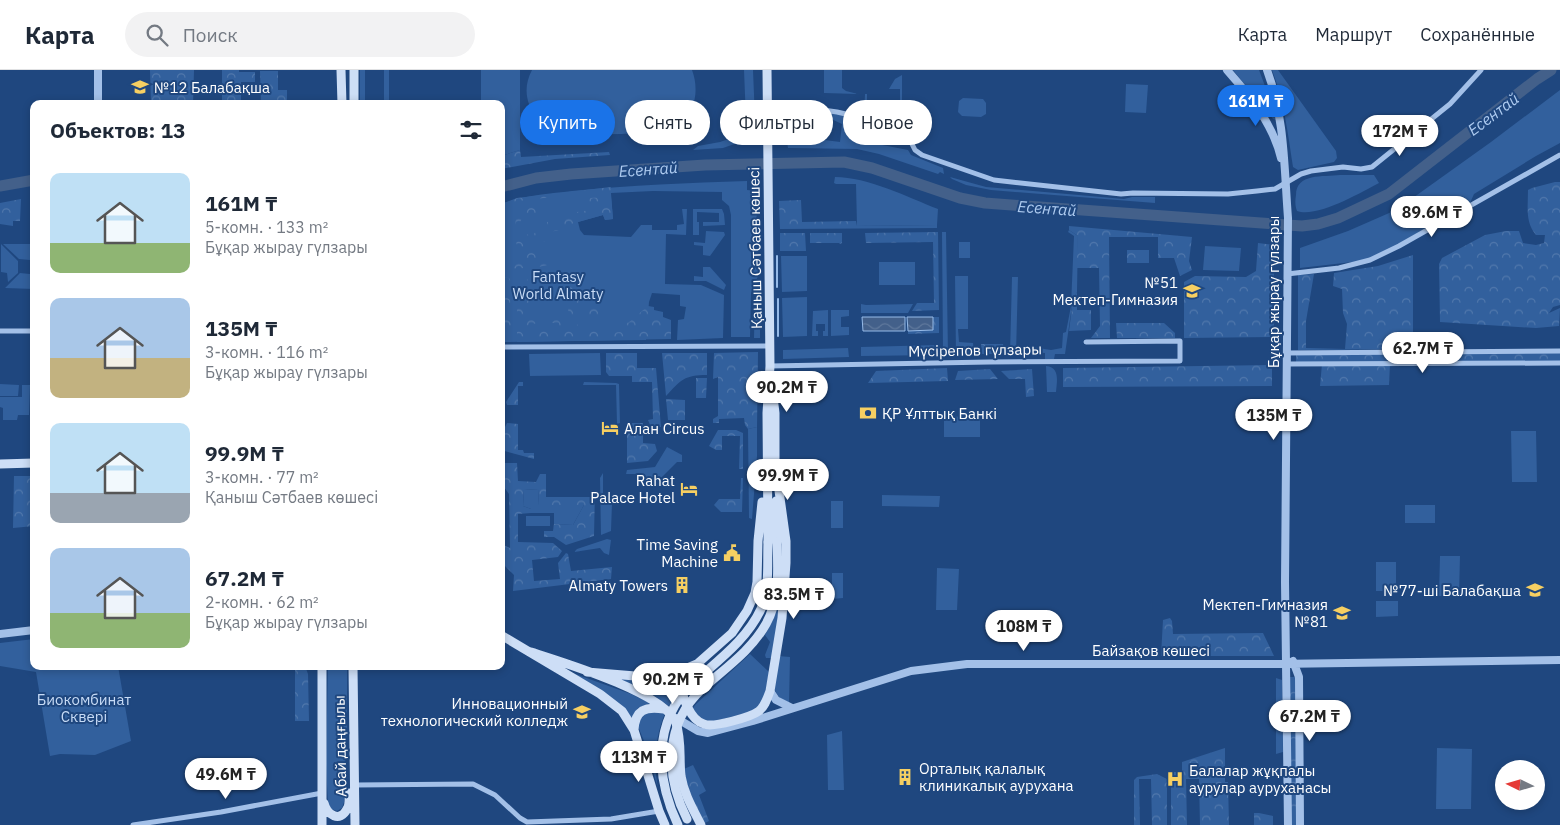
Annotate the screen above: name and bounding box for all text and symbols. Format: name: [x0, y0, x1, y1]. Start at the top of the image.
search box: [125, 12, 475, 57]
text: Карта: [25, 19, 95, 51]
icon: search: [143, 21, 171, 49]
text: Поиск: [183, 23, 238, 47]
text: Карта: [1238, 23, 1287, 46]
text: Маршрут: [1315, 23, 1392, 46]
text: Сохранённые: [1420, 23, 1535, 46]
school or university icon: №12 Балабақша: [130, 77, 150, 97]
place label: №12 Балабақша: [154, 78, 270, 97]
pin: 161M ₸: [1215, 85, 1297, 127]
water label: Есентай: [1463, 88, 1523, 140]
text: 161M ₸: [1228, 91, 1284, 111]
chip: Купить: [520, 100, 615, 145]
chip: Снять: [625, 100, 710, 145]
chip: Фильтры: [720, 100, 833, 145]
chip: Новое: [843, 100, 932, 145]
pin: 172M ₸: [1359, 114, 1441, 157]
text: Объектов: 13: [50, 116, 186, 144]
icon: filters: [457, 116, 485, 144]
text: 172M ₸: [1372, 121, 1428, 141]
water label: Есентай: [618, 157, 678, 181]
street label: Қаныш Сәтбаев көшесі: [744, 167, 766, 329]
text: 161M ₸: [205, 189, 278, 217]
icon: home: [90, 193, 150, 253]
water label: Есентай: [1017, 196, 1077, 220]
pin: 89.6M ₸: [1386, 196, 1478, 238]
text: 89.6M ₸: [1402, 202, 1462, 222]
street label: Бұқар жырау гүлзары: [1264, 216, 1283, 368]
text: 5-комн. · 133 m²: [205, 217, 328, 237]
text: Бұқар жырау гүлзары: [205, 237, 368, 257]
park label: Fantasy World Almaty: [513, 267, 604, 303]
place label: №51 Мектеп-Гимназия: [1053, 273, 1178, 309]
school or university icon: №51 Мектеп-Гимназия: [1182, 281, 1202, 301]
text: 135M ₸: [205, 314, 278, 342]
icon: home: [90, 318, 150, 378]
pin: 62.7M ₸: [1377, 332, 1469, 374]
text: 62.7M ₸: [1393, 338, 1453, 358]
street label: Мүсірепов гүлзары: [908, 339, 1042, 361]
text: 3-комн. · 116 m²: [205, 342, 328, 362]
text: Бұқар жырау гүлзары: [205, 362, 368, 382]
pin: 90.2M ₸: [741, 370, 833, 413]
text: 90.2M ₸: [757, 377, 817, 397]
pin: 135M ₸: [1233, 398, 1315, 441]
bank icon: ҚР Ұлттық Банкі: [858, 403, 878, 423]
place label: ҚР Ұлттық Банкі: [882, 404, 997, 423]
text: 135M ₸: [1246, 405, 1302, 425]
hotel icon: Алан Circus: [600, 418, 620, 438]
place label: Алан Circus: [624, 419, 705, 438]
text: 99.9M ₸: [205, 439, 284, 467]
icon: home: [90, 443, 150, 503]
pin: 99.9M ₸: [742, 458, 834, 501]
text: 99.9M ₸: [758, 465, 818, 485]
text: 3-комн. · 77 m²: [205, 467, 319, 487]
place label: Rahat Palace Hotel: [590, 471, 675, 507]
hotel icon: Rahat Palace Hotel: [679, 479, 699, 499]
text: Қаныш Сәтбаев көшесі: [205, 487, 378, 507]
place label: Time Saving Machine: [637, 535, 718, 571]
public building icon: Time Saving Machine: [722, 543, 742, 563]
text: 67.2M ₸: [205, 564, 284, 592]
icon: home: [90, 568, 150, 628]
building icon: Almaty Towers: [672, 575, 692, 595]
place label: Almaty Towers: [568, 576, 668, 595]
pin: 83.5M ₸: [748, 578, 840, 620]
school or university icon: №77-ші Балабақша: [1525, 580, 1545, 600]
place label: №77-ші Балабақша: [1383, 581, 1521, 600]
text: 83.5M ₸: [764, 584, 824, 604]
text: 2-комн. · 62 m²: [205, 592, 319, 612]
place label: Мектеп-Гимназия №81: [1203, 595, 1328, 631]
school or university icon: Мектеп-Гимназия №81: [1332, 603, 1352, 623]
pin: 108M ₸: [983, 610, 1065, 652]
text: Бұқар жырау гүлзары: [205, 612, 368, 632]
text: 108M ₸: [996, 616, 1052, 636]
street label: Байзақов көшесі: [1092, 641, 1210, 660]
pin: 90.2M ₸: [627, 662, 719, 705]
text: 90.2M ₸: [643, 669, 703, 689]
park label: Биокомбинат Сквері: [37, 690, 131, 726]
place label: Инновационный технологический колледж: [381, 694, 568, 730]
street label: Абай даңғылы: [330, 695, 350, 797]
pin: 67.2M ₸: [1264, 700, 1356, 742]
school or university icon: Инновационный технологический колледж: [572, 702, 592, 722]
text: 67.2M ₸: [1280, 706, 1340, 726]
pin: 113M ₸: [598, 740, 680, 783]
text: 113M ₸: [611, 747, 667, 767]
pin: 49.6M ₸: [180, 758, 272, 800]
place label: Орталық қалалық клиникалық аурухана: [919, 759, 1074, 795]
north arrow: [1495, 760, 1545, 810]
map controls: [1495, 760, 1545, 810]
place label: Балалар жұқпалы аурулар ауруханасы: [1189, 761, 1331, 797]
text: 49.6M ₸: [196, 764, 256, 784]
building icon: Орталық қалалық клиникалық аурухана: [895, 767, 915, 787]
hospital icon: Балалар жұқпалы аурулар ауруханасы: [1165, 769, 1185, 789]

